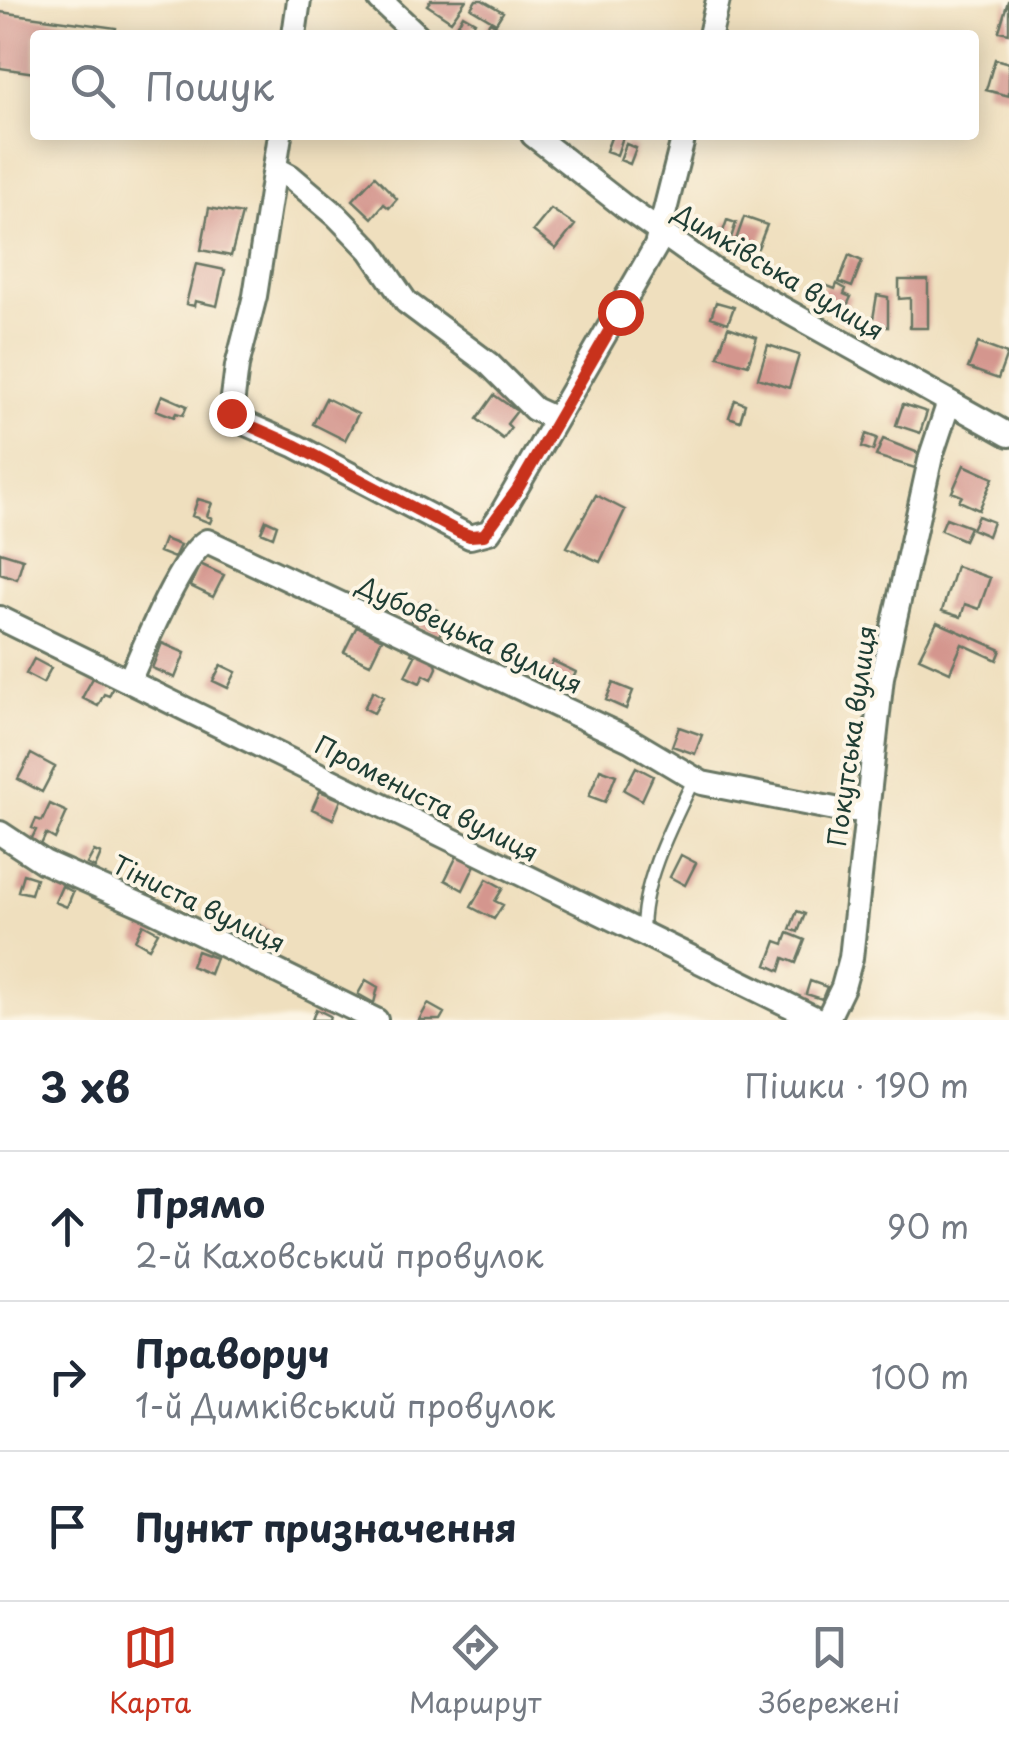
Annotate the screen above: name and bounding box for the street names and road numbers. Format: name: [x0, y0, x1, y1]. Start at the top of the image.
street label: Димківська вулиця: [666, 193, 891, 349]
street label: Дубовецька вулиця: [350, 565, 589, 703]
street label: Покутська вулиця: [817, 623, 885, 849]
street label: Промениста вулиця: [309, 725, 545, 871]
street label: Тіниста вулиця: [106, 845, 292, 961]

